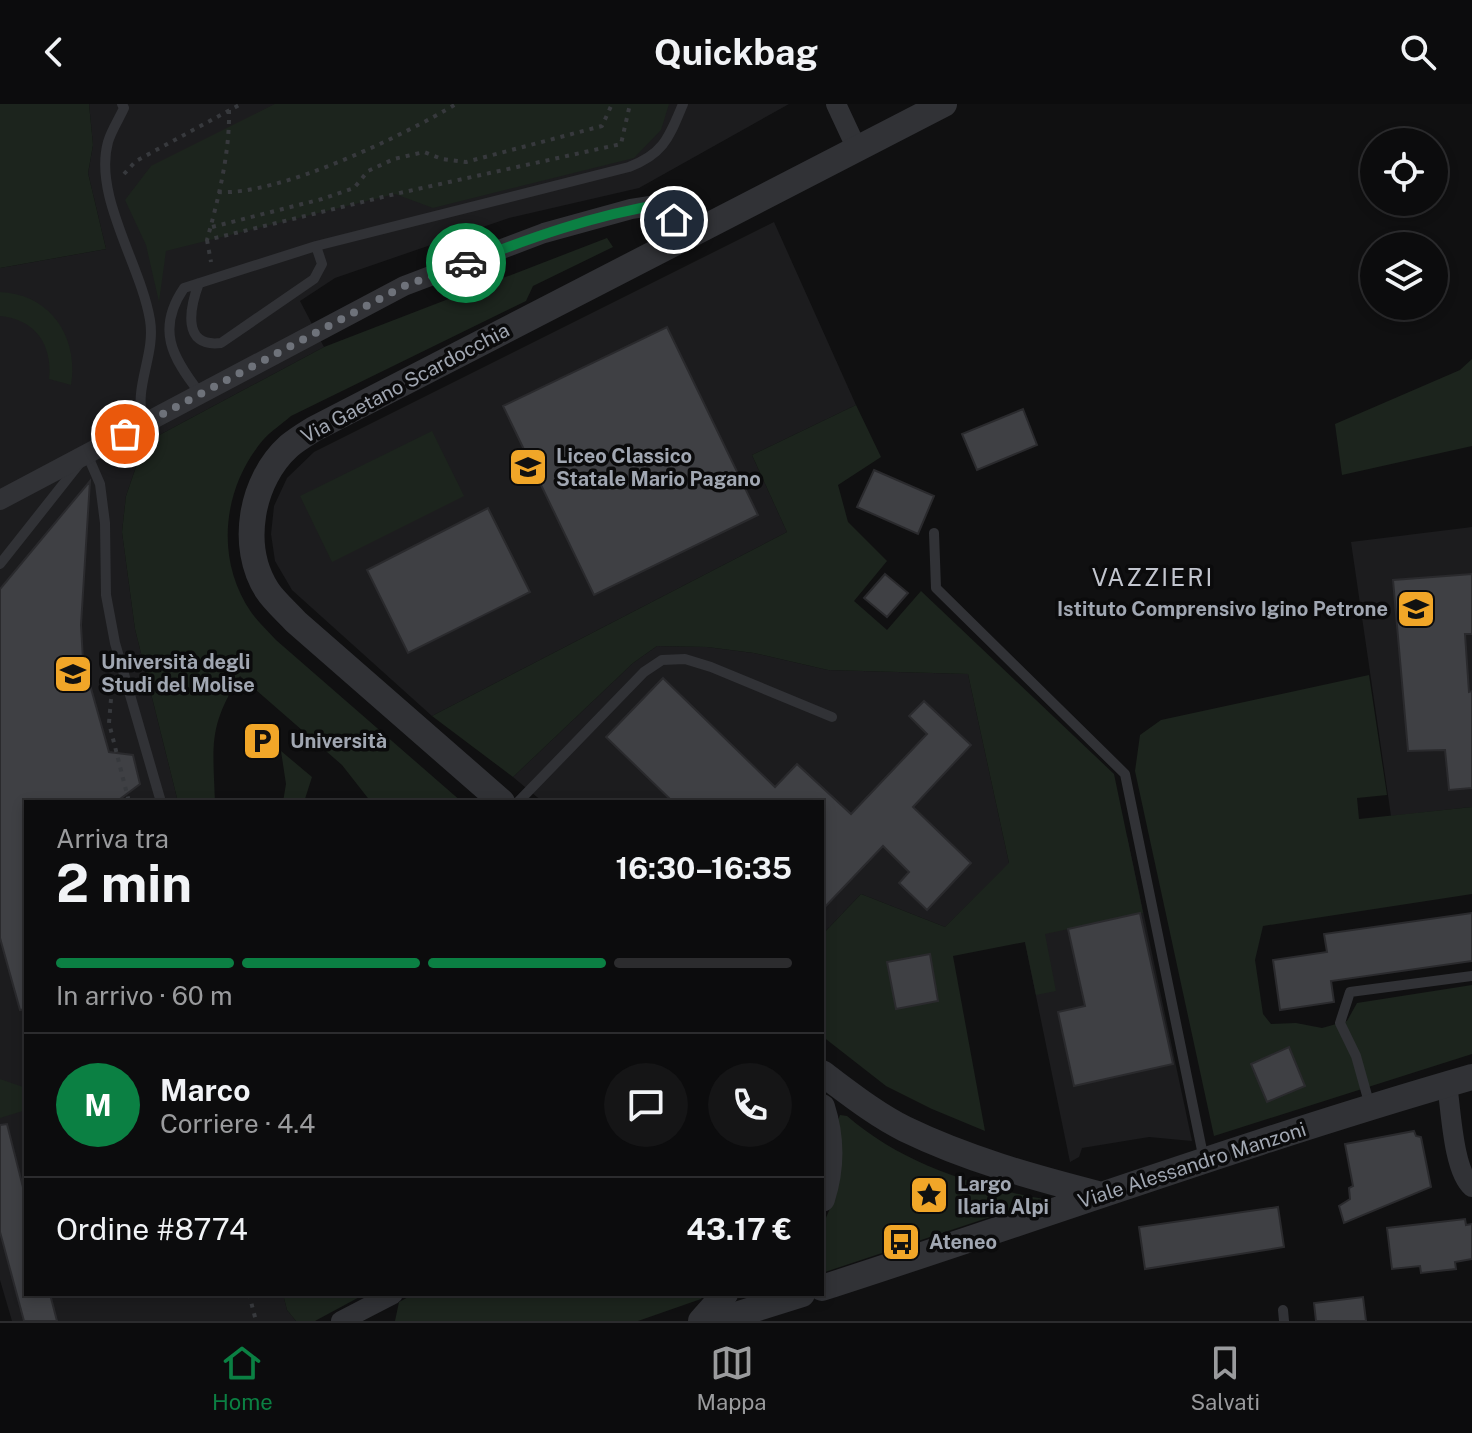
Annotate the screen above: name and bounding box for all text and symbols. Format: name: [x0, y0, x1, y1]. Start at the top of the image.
icon: back: [32, 30, 76, 74]
icon: search: [1396, 30, 1440, 74]
text: Quickbag: [654, 31, 818, 73]
map controls: [1360, 128, 1448, 320]
button: locate: [1360, 128, 1448, 216]
pin: [640, 186, 708, 254]
icon: home: [652, 198, 696, 242]
courier: [426, 223, 506, 303]
button: layers: [1360, 232, 1448, 320]
icon: car: [444, 241, 488, 285]
street label: Via Gaetano Scardocchia: [297, 318, 513, 448]
pin: [91, 400, 159, 468]
icon: bag: [103, 412, 147, 456]
place label: Liceo Classico Statale Mario Pagano: [556, 444, 761, 491]
school or university icon: Liceo Classico Statale Mario Pagano: [507, 446, 549, 488]
district label: VAZZIERI: [1092, 563, 1214, 591]
school or university icon: Istituto Comprensivo Igino Petrone: [1395, 588, 1437, 630]
place label: Istituto Comprensivo Igino Petrone: [1057, 597, 1388, 621]
place label: Università degli Studi del Molise: [101, 650, 255, 697]
school or university icon: Università degli Studi del Molise: [52, 653, 94, 695]
parking icon: Università: [241, 720, 283, 762]
place label: Università: [290, 729, 387, 753]
text: Arriva tra: [56, 823, 169, 854]
text: 16:30–16:35: [615, 850, 792, 886]
text: 2 min: [56, 853, 192, 914]
text: In arrivo · 60 m: [56, 980, 232, 1011]
button: chat: [604, 1063, 688, 1147]
button: phone: [708, 1063, 792, 1147]
text: Marco: [160, 1072, 250, 1108]
text: M: [84, 1087, 112, 1123]
text: Corriere · 4.4: [160, 1108, 315, 1139]
street label: Viale Alessandro Manzoni: [1075, 1117, 1309, 1213]
place label: Largo Ilaria Alpi: [957, 1172, 1049, 1219]
place icon: Largo Ilaria Alpi: [908, 1174, 950, 1216]
text: Ordine #8774: [56, 1211, 248, 1247]
text: 43.17 €: [686, 1211, 792, 1247]
bus stop icon: Ateneo: [880, 1221, 922, 1263]
place label: Ateneo: [929, 1230, 997, 1254]
tab: Home: [212, 1341, 273, 1415]
tab: Mappa: [697, 1341, 766, 1415]
tab: Salvati: [1190, 1341, 1260, 1415]

